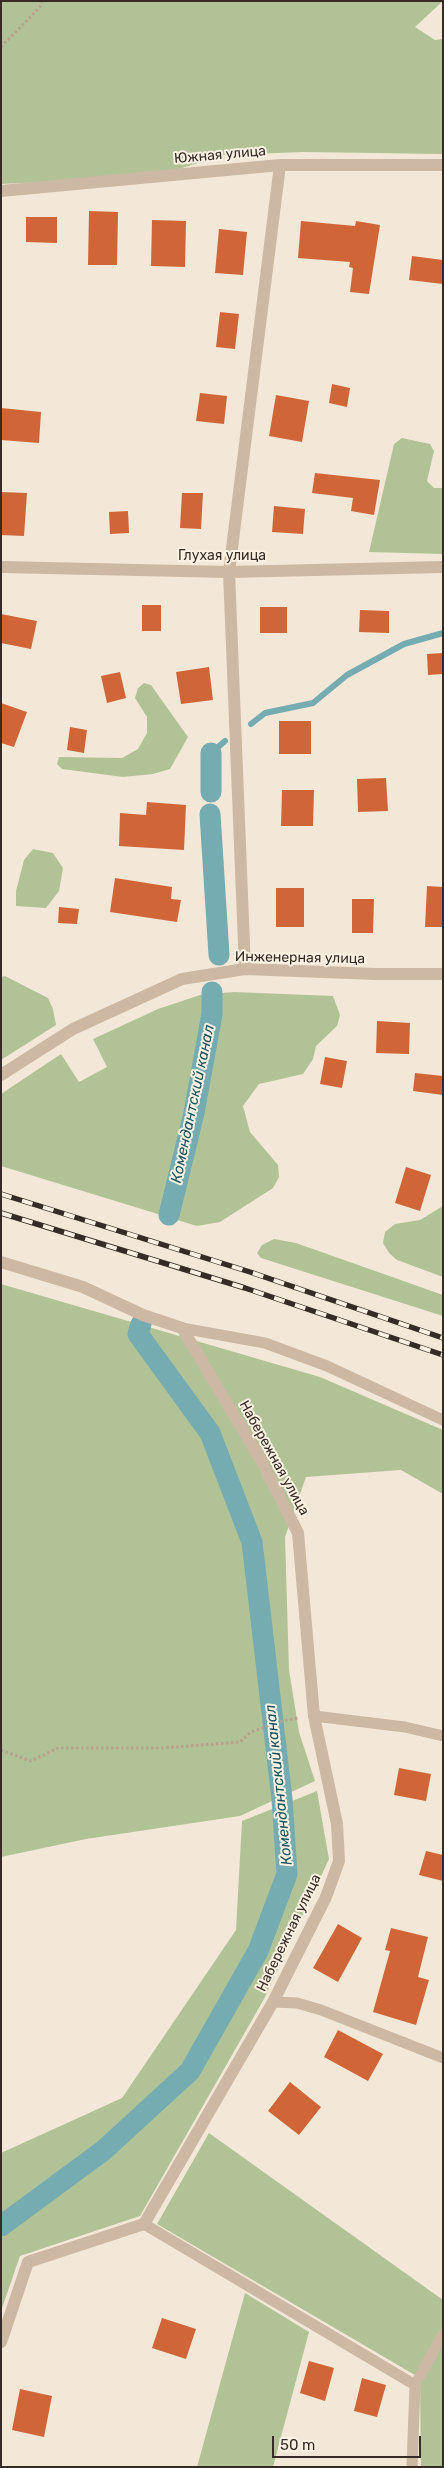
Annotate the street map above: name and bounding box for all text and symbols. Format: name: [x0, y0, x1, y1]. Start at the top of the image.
street label: Южная улица: [173, 143, 267, 167]
street label: Глухая улица: [178, 548, 266, 564]
street label: Инженерная улица: [235, 948, 365, 968]
water label: Комендантский канал: [167, 1023, 219, 1185]
street label: Набережная улица: [235, 1398, 313, 1518]
water label: Комендантский канал: [262, 1704, 296, 1866]
street label: Набережная улица: [253, 1872, 325, 1994]
scale bar: [274, 2426, 423, 2458]
text: 50 m: [280, 2436, 315, 2454]

